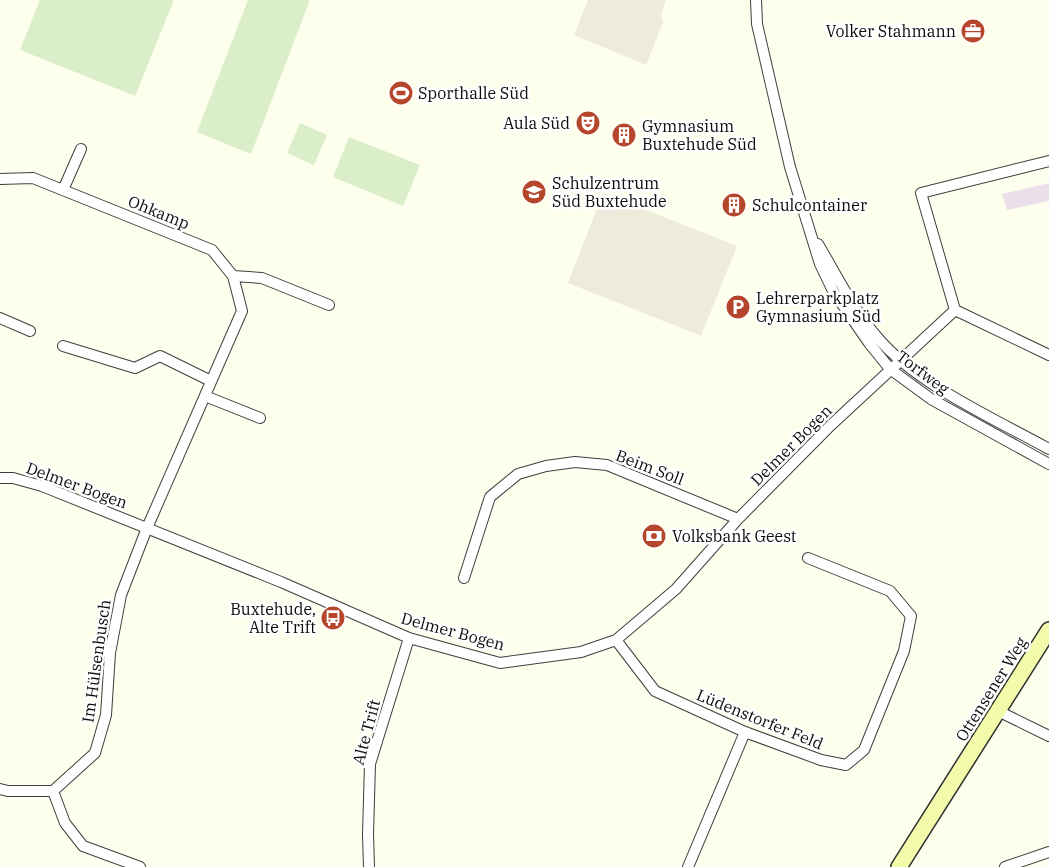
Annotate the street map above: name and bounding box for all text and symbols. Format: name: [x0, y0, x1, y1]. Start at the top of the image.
office icon: Volker Stahmann: [960, 18, 986, 44]
place label: Volker Stahmann: [826, 21, 956, 41]
sports icon: Sporthalle Süd: [388, 80, 414, 106]
place label: Sporthalle Süd: [418, 83, 529, 103]
theatre icon: Aula Süd: [575, 110, 601, 136]
place label: Aula Süd: [503, 113, 570, 133]
place label: Gymnasium Buxtehude Süd: [642, 116, 757, 154]
building icon: Gymnasium Buxtehude Süd: [611, 122, 637, 148]
place label: Schulzentrum Süd Buxtehude: [552, 173, 667, 211]
school or university icon: Schulzentrum Süd Buxtehude: [521, 179, 547, 205]
street label: Ohkamp: [125, 191, 193, 233]
building icon: Schulcontainer: [721, 192, 747, 218]
place label: Schulcontainer: [752, 195, 867, 215]
place label: Lehrerparkplatz Gymnasium Süd: [756, 288, 881, 326]
parking icon: Lehrerparkplatz Gymnasium Süd: [725, 294, 751, 320]
street label: Torfweg: [893, 346, 954, 399]
street label: Delmer Bogen: [746, 400, 836, 490]
street label: Beim Soll: [613, 445, 687, 489]
street label: Delmer Bogen: [24, 457, 130, 513]
bank icon: Volksbank Geest: [641, 523, 667, 549]
place label: Volksbank Geest: [672, 526, 797, 546]
street label: Im Hülsenbusch: [77, 598, 115, 724]
place label: Buxtehude, Alte Trift: [230, 599, 316, 637]
bus stop icon: Buxtehude, Alte Trift: [320, 605, 346, 631]
street label: Delmer Bogen: [399, 608, 507, 654]
street label: Ottensener Weg: [951, 633, 1031, 745]
street label: Lüdenstorfer Feld: [694, 684, 826, 754]
street label: Alte Trift: [348, 697, 384, 767]

